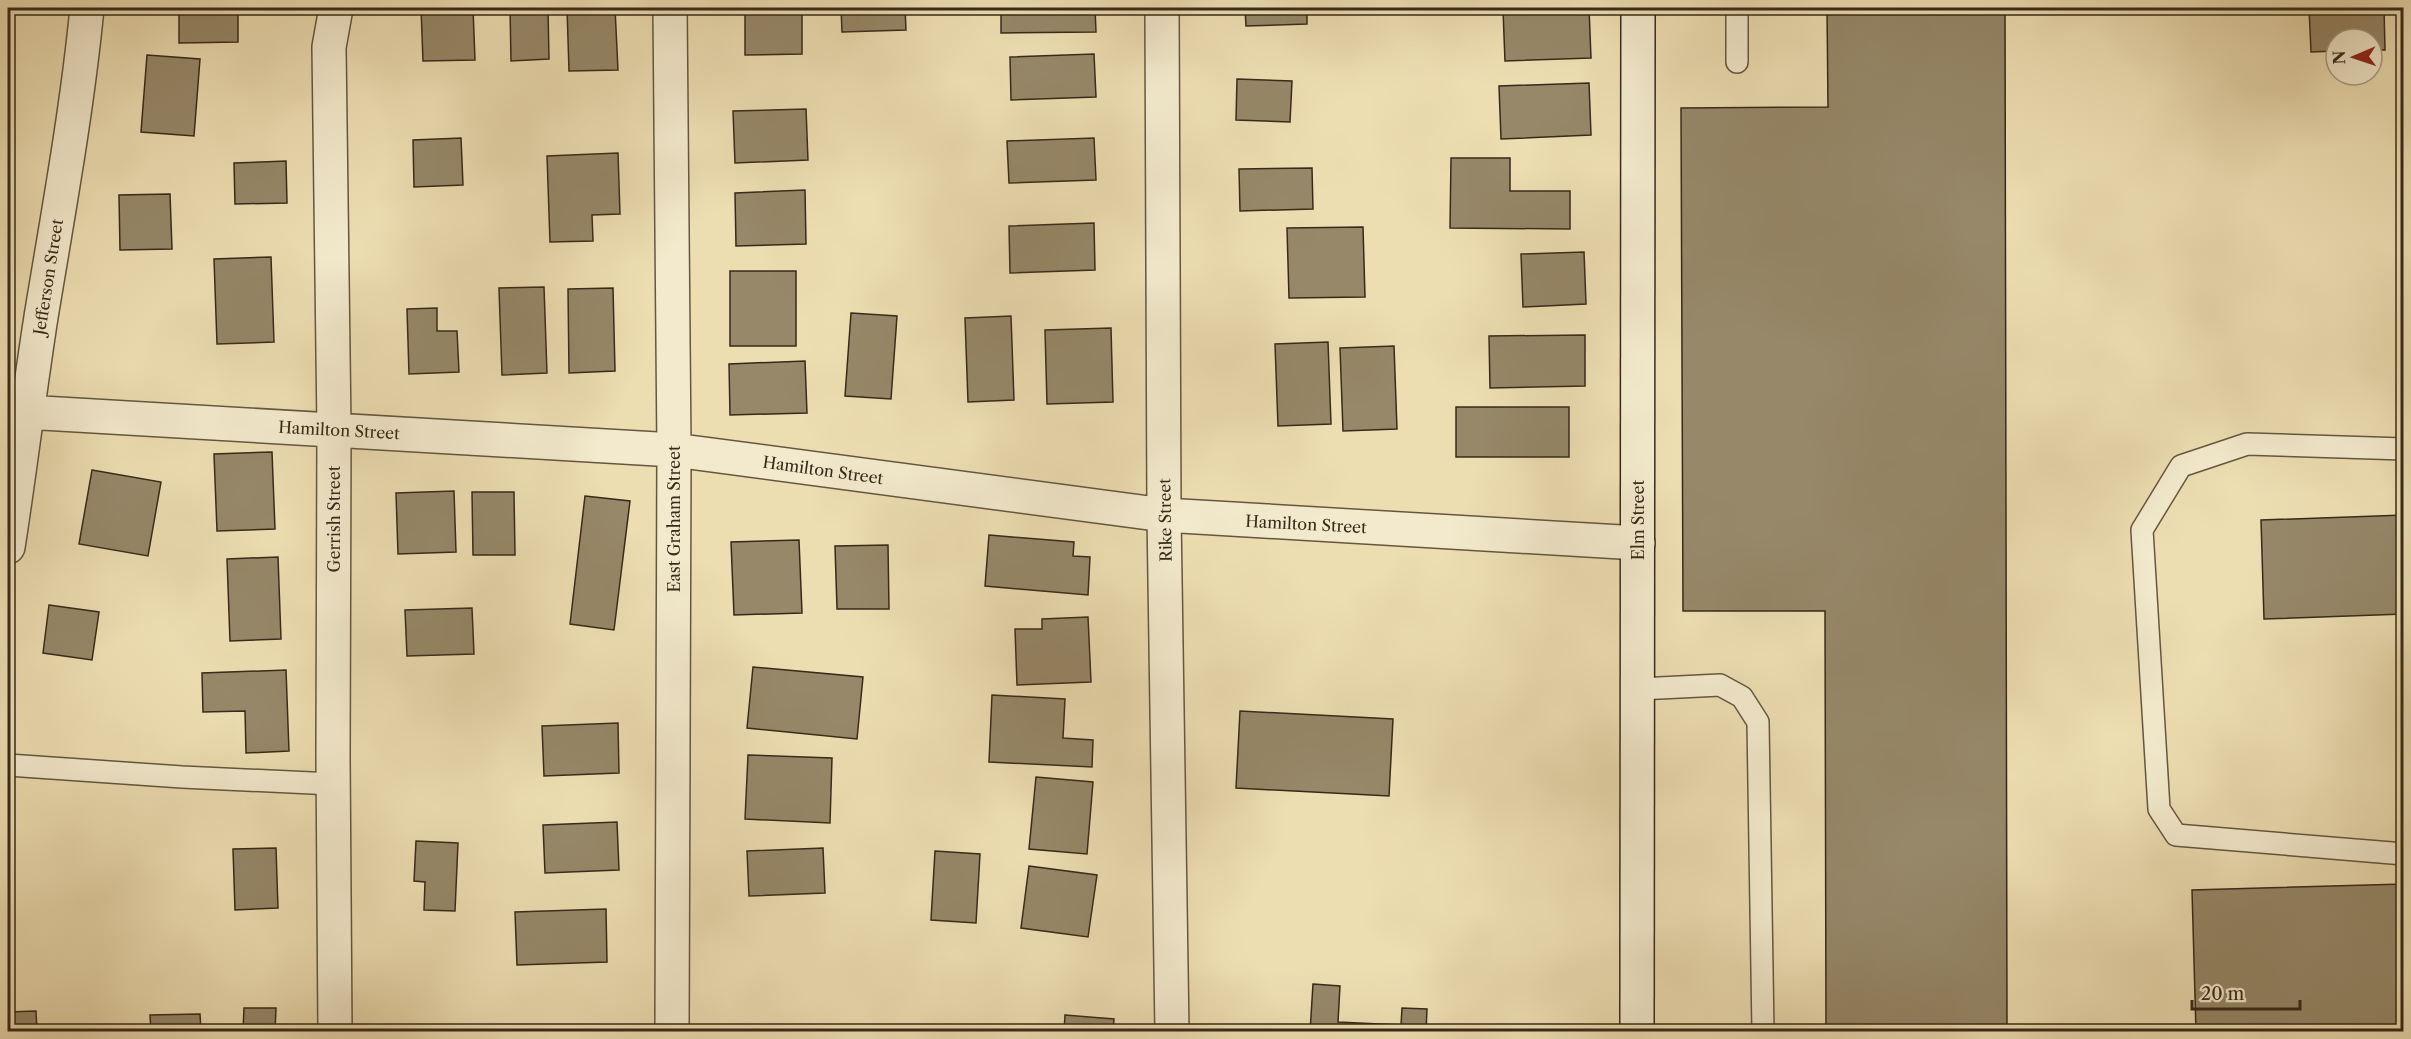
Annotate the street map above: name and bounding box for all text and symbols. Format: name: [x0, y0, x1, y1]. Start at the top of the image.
north arrow: [2324, 27, 2384, 87]
text: N: [2329, 50, 2349, 65]
street label: Jefferson Street: [28, 217, 67, 339]
street label: Hamilton Street: [278, 417, 401, 443]
street label: East Graham Street: [664, 445, 684, 593]
street label: Hamilton Street: [761, 452, 885, 488]
street label: Gerrish Street: [324, 465, 344, 572]
street label: Rike Street: [1154, 478, 1176, 562]
street label: Elm Street: [1628, 480, 1648, 560]
street label: Hamilton Street: [1245, 511, 1368, 537]
scale bar: [2192, 973, 2300, 1011]
text: 20 m: [2201, 983, 2245, 1005]

